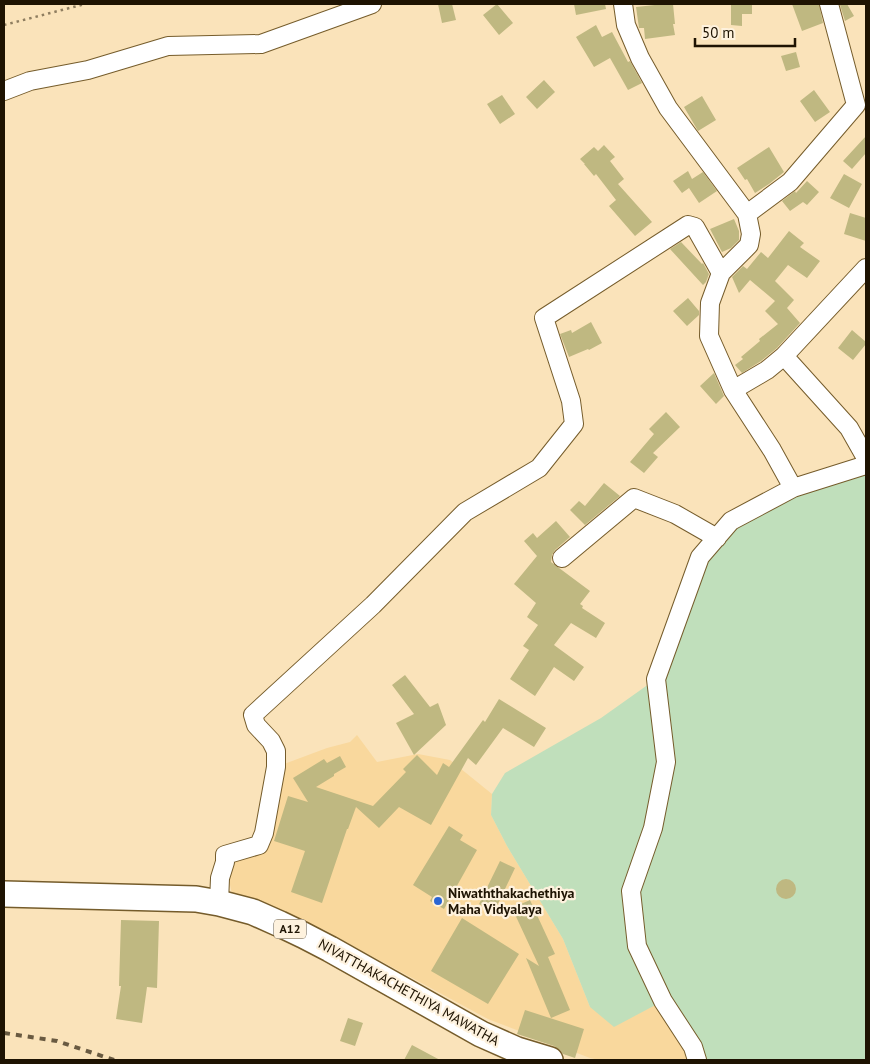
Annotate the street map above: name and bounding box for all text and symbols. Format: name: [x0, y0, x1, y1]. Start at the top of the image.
scale bar: [695, 15, 795, 47]
text: 50 m: [702, 23, 735, 42]
place label: Niwaththakachethiya Maha Vidyalaya: [448, 884, 575, 918]
marker: Niwaththakachethiya Maha Vidyalaya: [432, 895, 444, 907]
road number: A12: [274, 920, 306, 939]
street label: NIVATTHAKACHETHIYA MAWATHA: [315, 935, 504, 1050]

